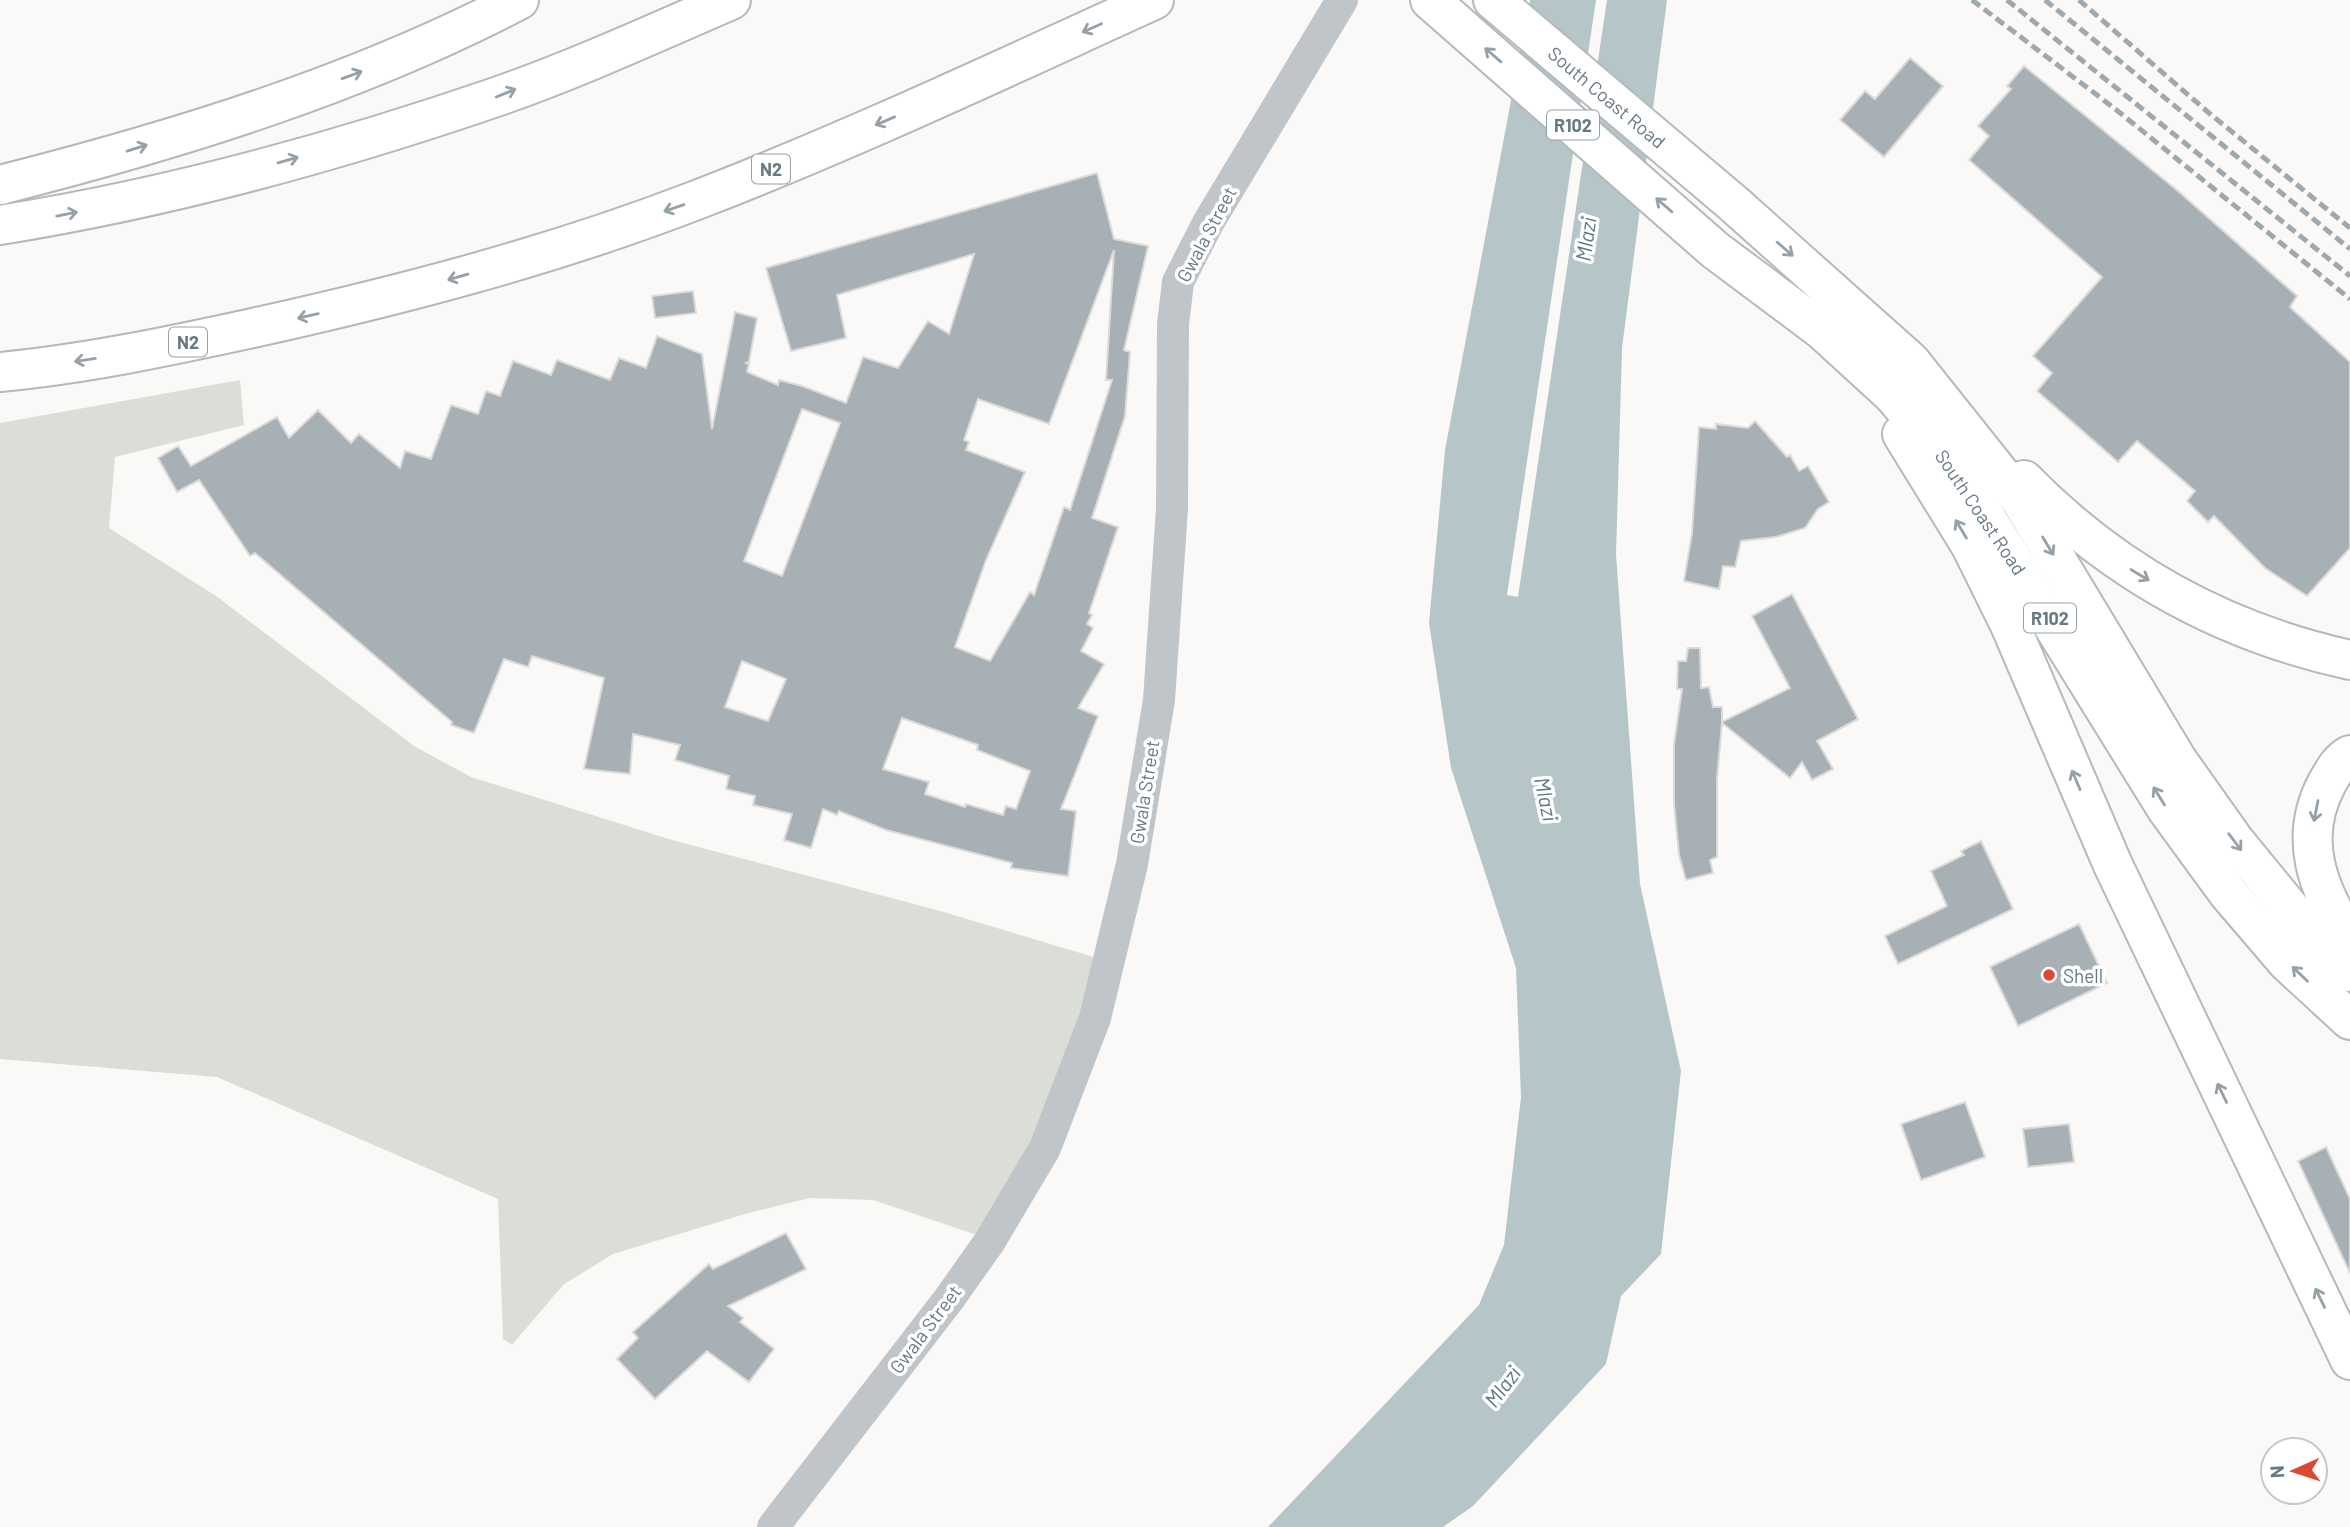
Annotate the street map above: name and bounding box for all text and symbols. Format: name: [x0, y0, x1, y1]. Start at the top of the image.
one-way arrow: [1082, 22, 1103, 35]
street label: South Coast Road: [1544, 41, 1670, 153]
one-way arrow: [1484, 47, 1502, 63]
one-way arrow: [341, 68, 363, 80]
one-way arrow: [494, 85, 516, 98]
road number: R102: [1547, 110, 1599, 140]
one-way arrow: [874, 115, 896, 128]
one-way arrow: [125, 140, 147, 153]
one-way arrow: [277, 153, 299, 166]
road number: N2: [752, 154, 790, 184]
street label: Gwala Street: [1171, 182, 1241, 286]
one-way arrow: [1655, 197, 1673, 213]
one-way arrow: [664, 203, 686, 215]
one-way arrow: [55, 206, 78, 220]
water label: Mlazi: [1570, 214, 1601, 263]
one-way arrow: [1776, 241, 1794, 257]
one-way arrow: [447, 272, 469, 285]
one-way arrow: [297, 309, 320, 323]
road number: N2: [169, 328, 207, 356]
one-way arrow: [74, 353, 97, 366]
street label: South Coast Road: [1931, 445, 2031, 579]
one-way arrow: [1953, 519, 1967, 539]
one-way arrow: [2042, 536, 2056, 556]
one-way arrow: [2129, 568, 2149, 582]
road number: R102: [2024, 604, 2076, 632]
street label: Gwala Street: [1124, 739, 1164, 845]
one-way arrow: [2069, 769, 2082, 791]
water label: Mlazi: [1530, 775, 1564, 824]
one-way arrow: [2151, 786, 2165, 806]
one-way arrow: [2309, 799, 2322, 822]
one-way arrow: [2228, 832, 2243, 851]
place label: Shell: [2063, 964, 2103, 987]
one-way arrow: [2291, 966, 2308, 983]
marker: Shell: [2041, 967, 2057, 983]
one-way arrow: [2214, 1083, 2228, 1104]
street label: Gwala Street: [884, 1280, 966, 1378]
one-way arrow: [2313, 1288, 2327, 1309]
water label: Mlazi: [1479, 1360, 1526, 1411]
north arrow: [2259, 1436, 2329, 1506]
text: N: [2265, 1465, 2288, 1479]

